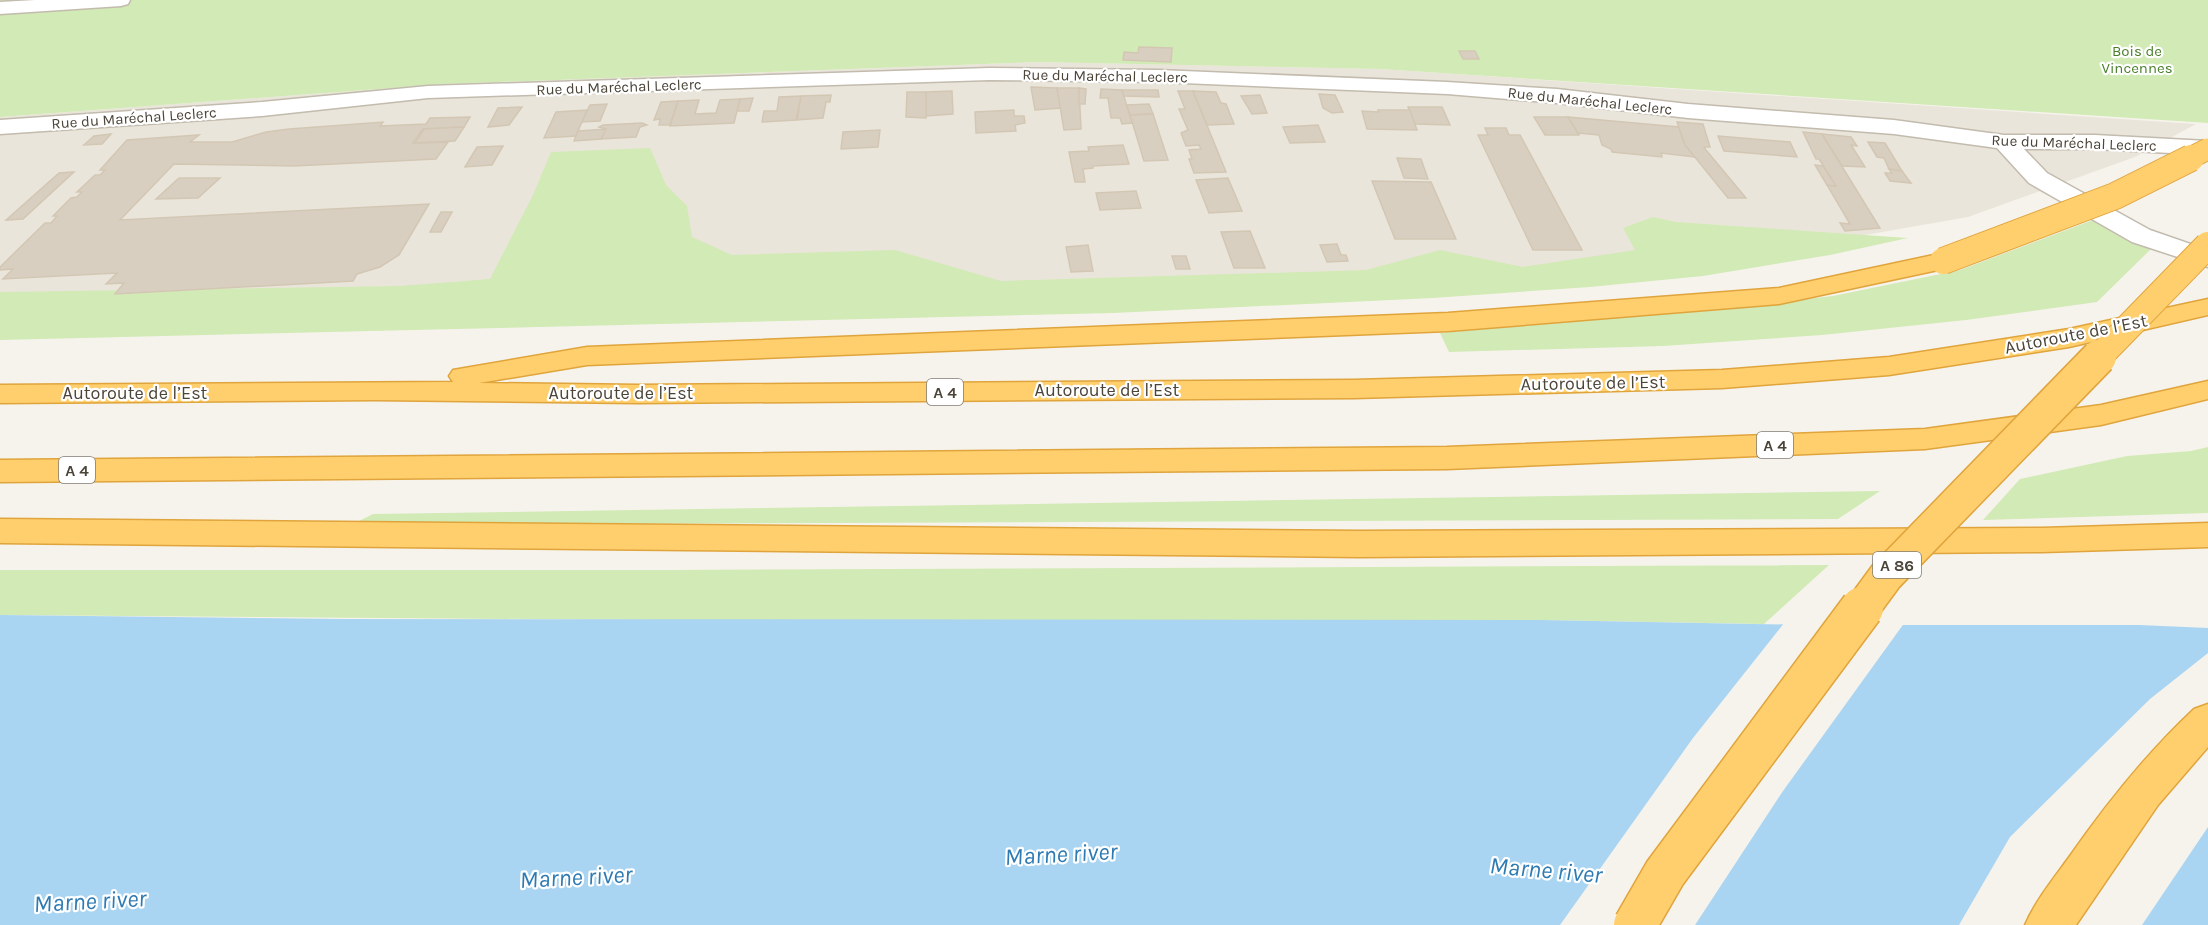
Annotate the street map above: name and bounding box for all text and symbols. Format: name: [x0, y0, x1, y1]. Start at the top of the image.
park label: Bois de Vincennes: [2101, 42, 2173, 77]
street label: Rue du Maréchal Leclerc: [1022, 66, 1188, 86]
street label: Rue du Maréchal Leclerc: [536, 75, 702, 99]
street label: Rue du Maréchal Leclerc: [1507, 83, 1673, 119]
street label: Rue du Maréchal Leclerc: [51, 103, 217, 133]
street label: Rue du Maréchal Leclerc: [1991, 131, 2157, 155]
street label: Autoroute de l’Est: [2003, 309, 2149, 359]
street label: Autoroute de l’Est: [1520, 371, 1666, 395]
road number: A 4: [927, 379, 963, 405]
street label: Autoroute de l’Est: [1035, 379, 1180, 401]
street label: Autoroute de l’Est: [63, 382, 208, 404]
street label: Autoroute de l’Est: [549, 382, 694, 404]
road number: A 4: [1757, 432, 1793, 458]
road number: A 4: [59, 457, 95, 483]
road number: A 86: [1873, 552, 1921, 578]
water label: Marne river: [1004, 837, 1119, 871]
water label: Marne river: [1489, 851, 1604, 889]
water label: Marne river: [519, 860, 634, 894]
water label: Marne river: [33, 884, 148, 918]

